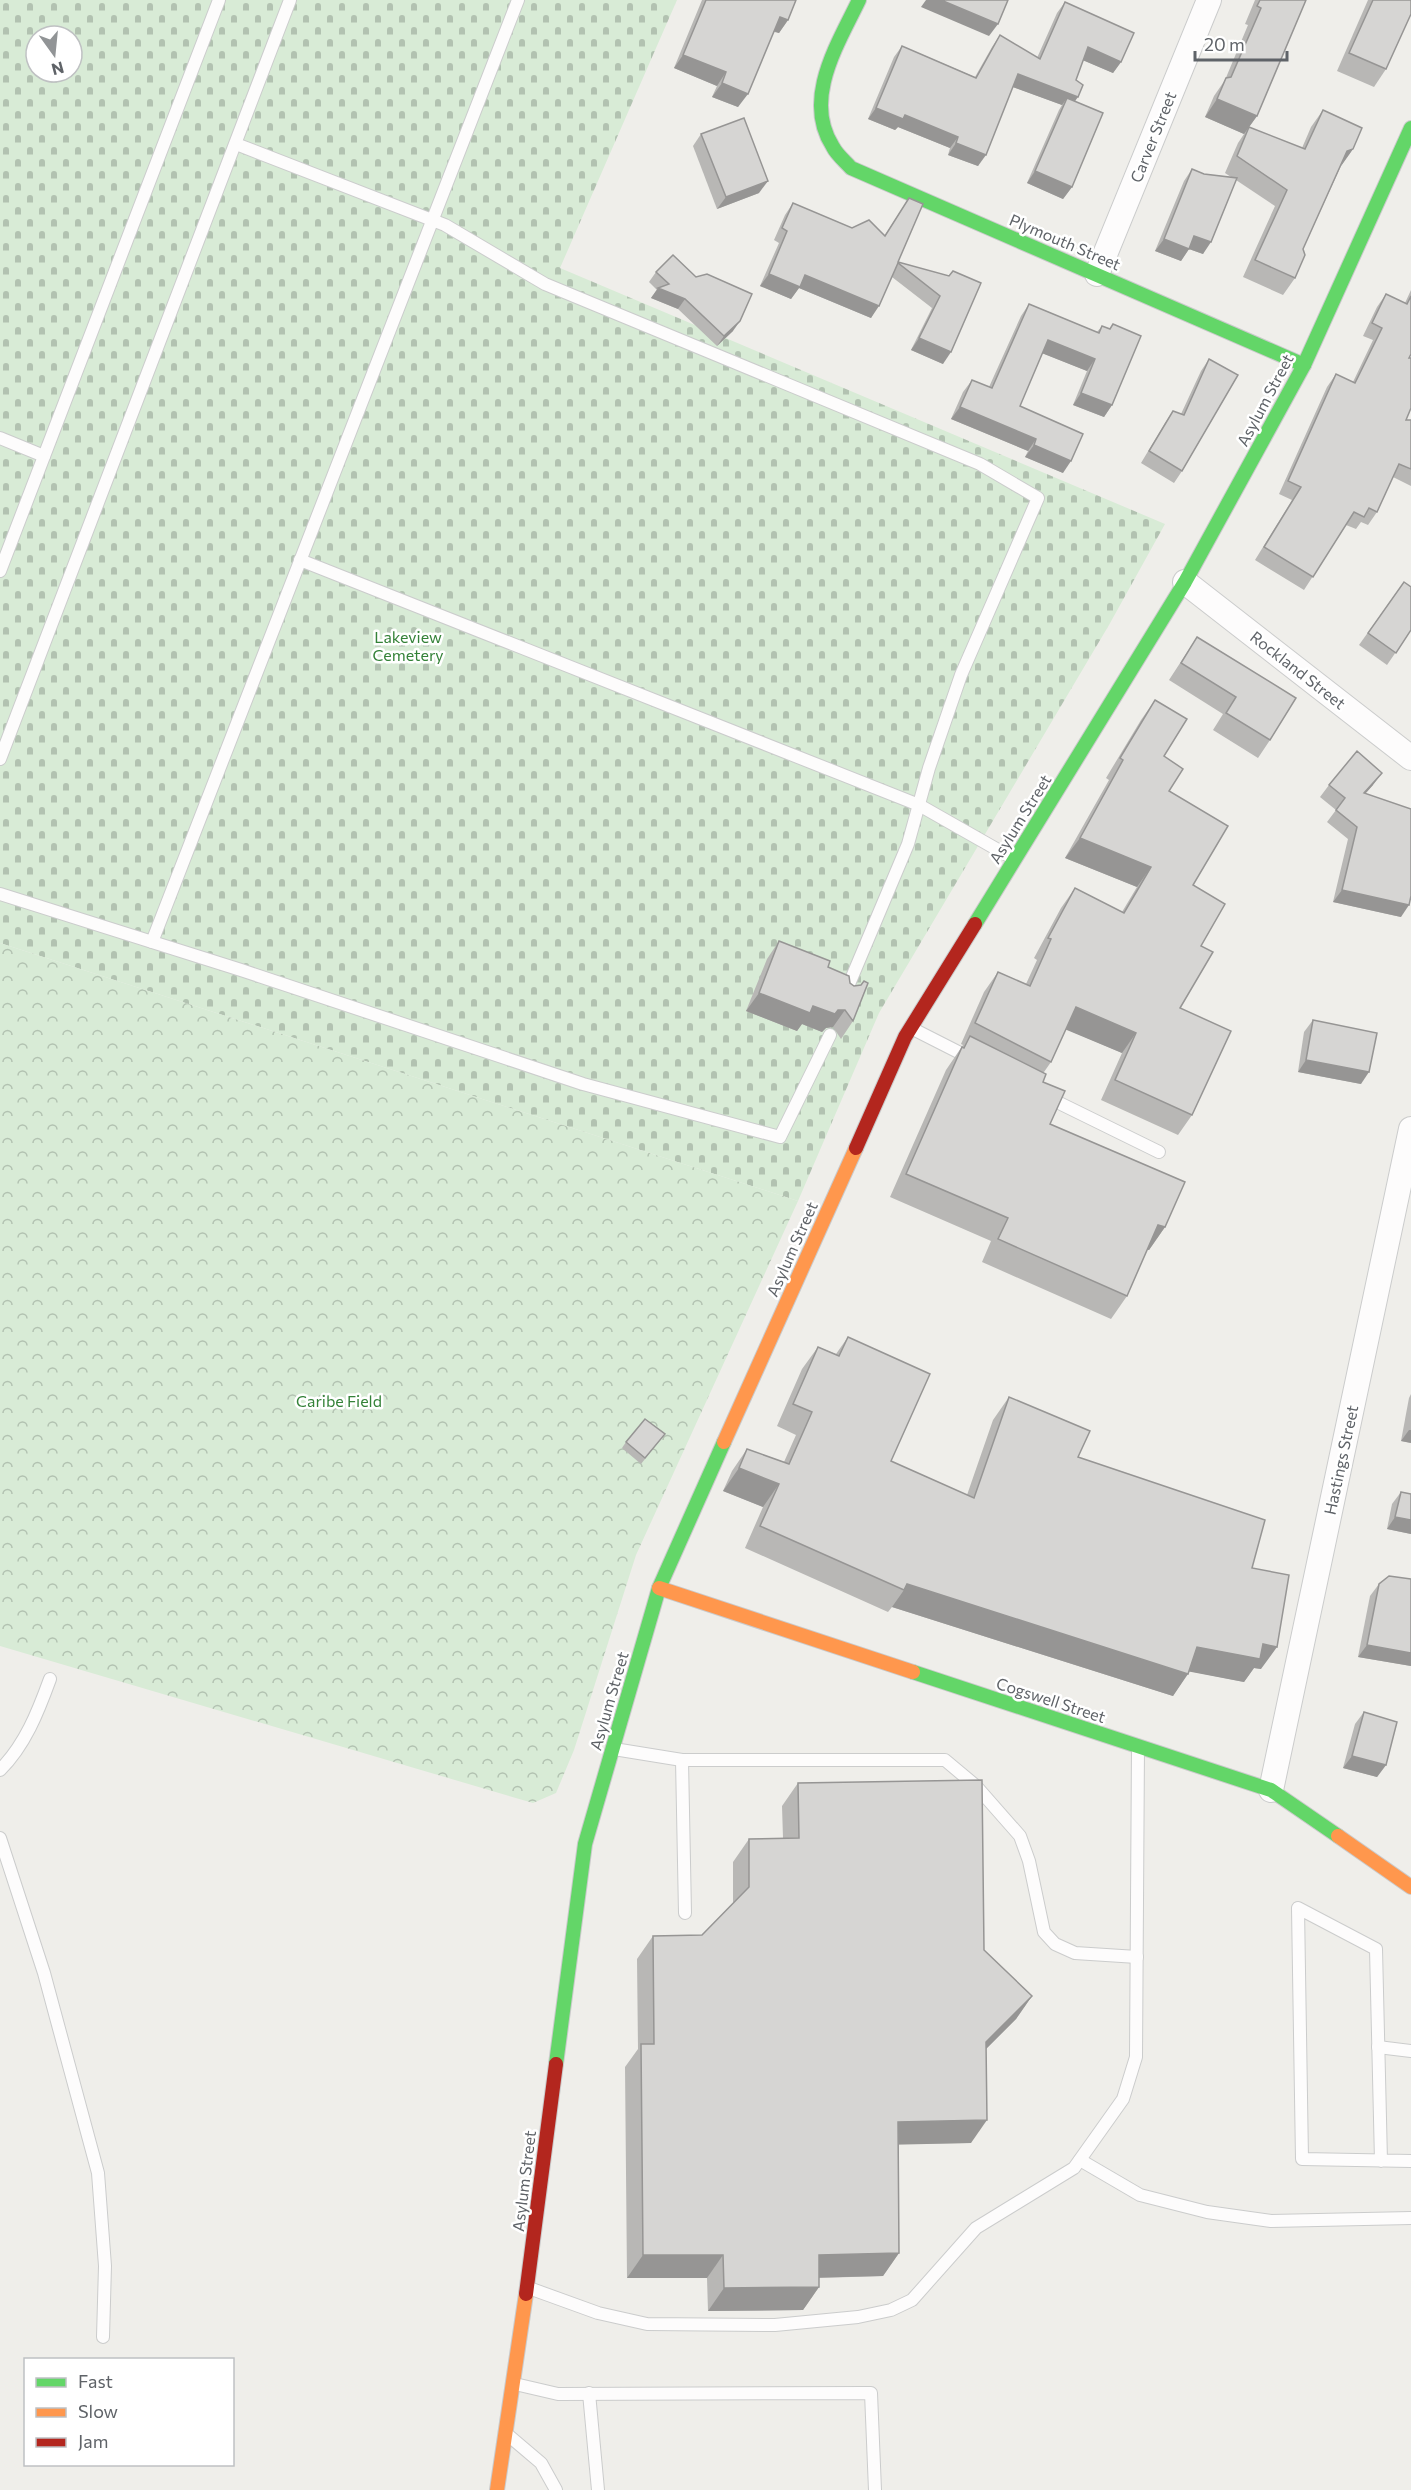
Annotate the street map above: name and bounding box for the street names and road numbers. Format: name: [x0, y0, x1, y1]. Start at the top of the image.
street label: Carver Street: [1126, 88, 1180, 185]
street label: Plymouth Street: [1007, 210, 1124, 274]
street label: Asylum Street: [1232, 350, 1297, 449]
street label: Rockland Street: [1247, 627, 1350, 713]
street label: Asylum Street: [985, 770, 1055, 867]
street label: Asylum Street: [762, 1198, 821, 1299]
street label: Hastings Street: [1320, 1403, 1362, 1516]
street label: Asylum Street: [585, 1649, 632, 1752]
street label: Cogswell Street: [994, 1673, 1109, 1726]
street label: Asylum Street: [508, 2129, 539, 2233]

